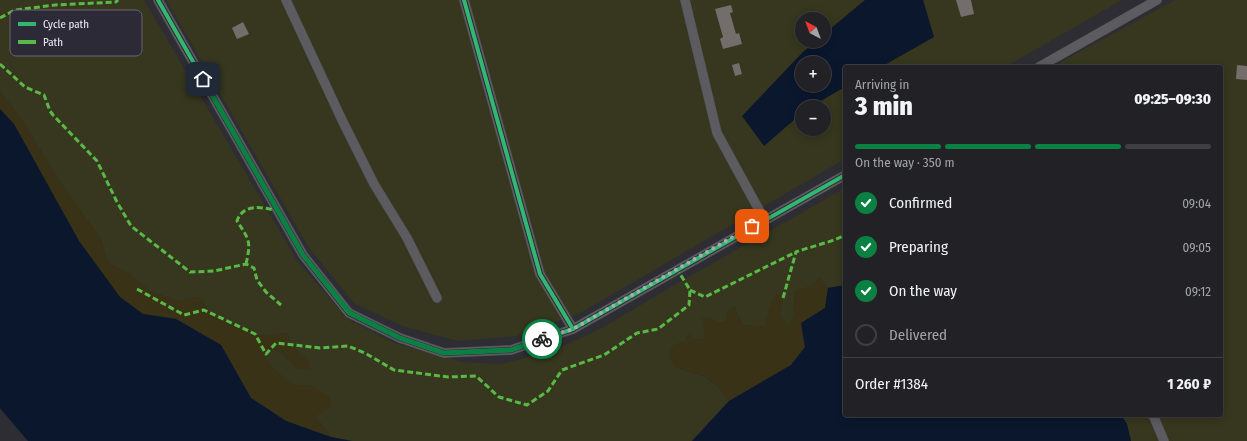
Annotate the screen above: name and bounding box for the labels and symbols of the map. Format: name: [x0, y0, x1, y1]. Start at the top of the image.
legend: [10, 10, 142, 56]
north arrow: [795, 12, 831, 48]
text: Cycle path: [43, 18, 89, 31]
text: Path: [43, 36, 63, 49]
pin: [186, 62, 220, 96]
pin: [735, 209, 769, 243]
courier: [522, 319, 562, 359]

